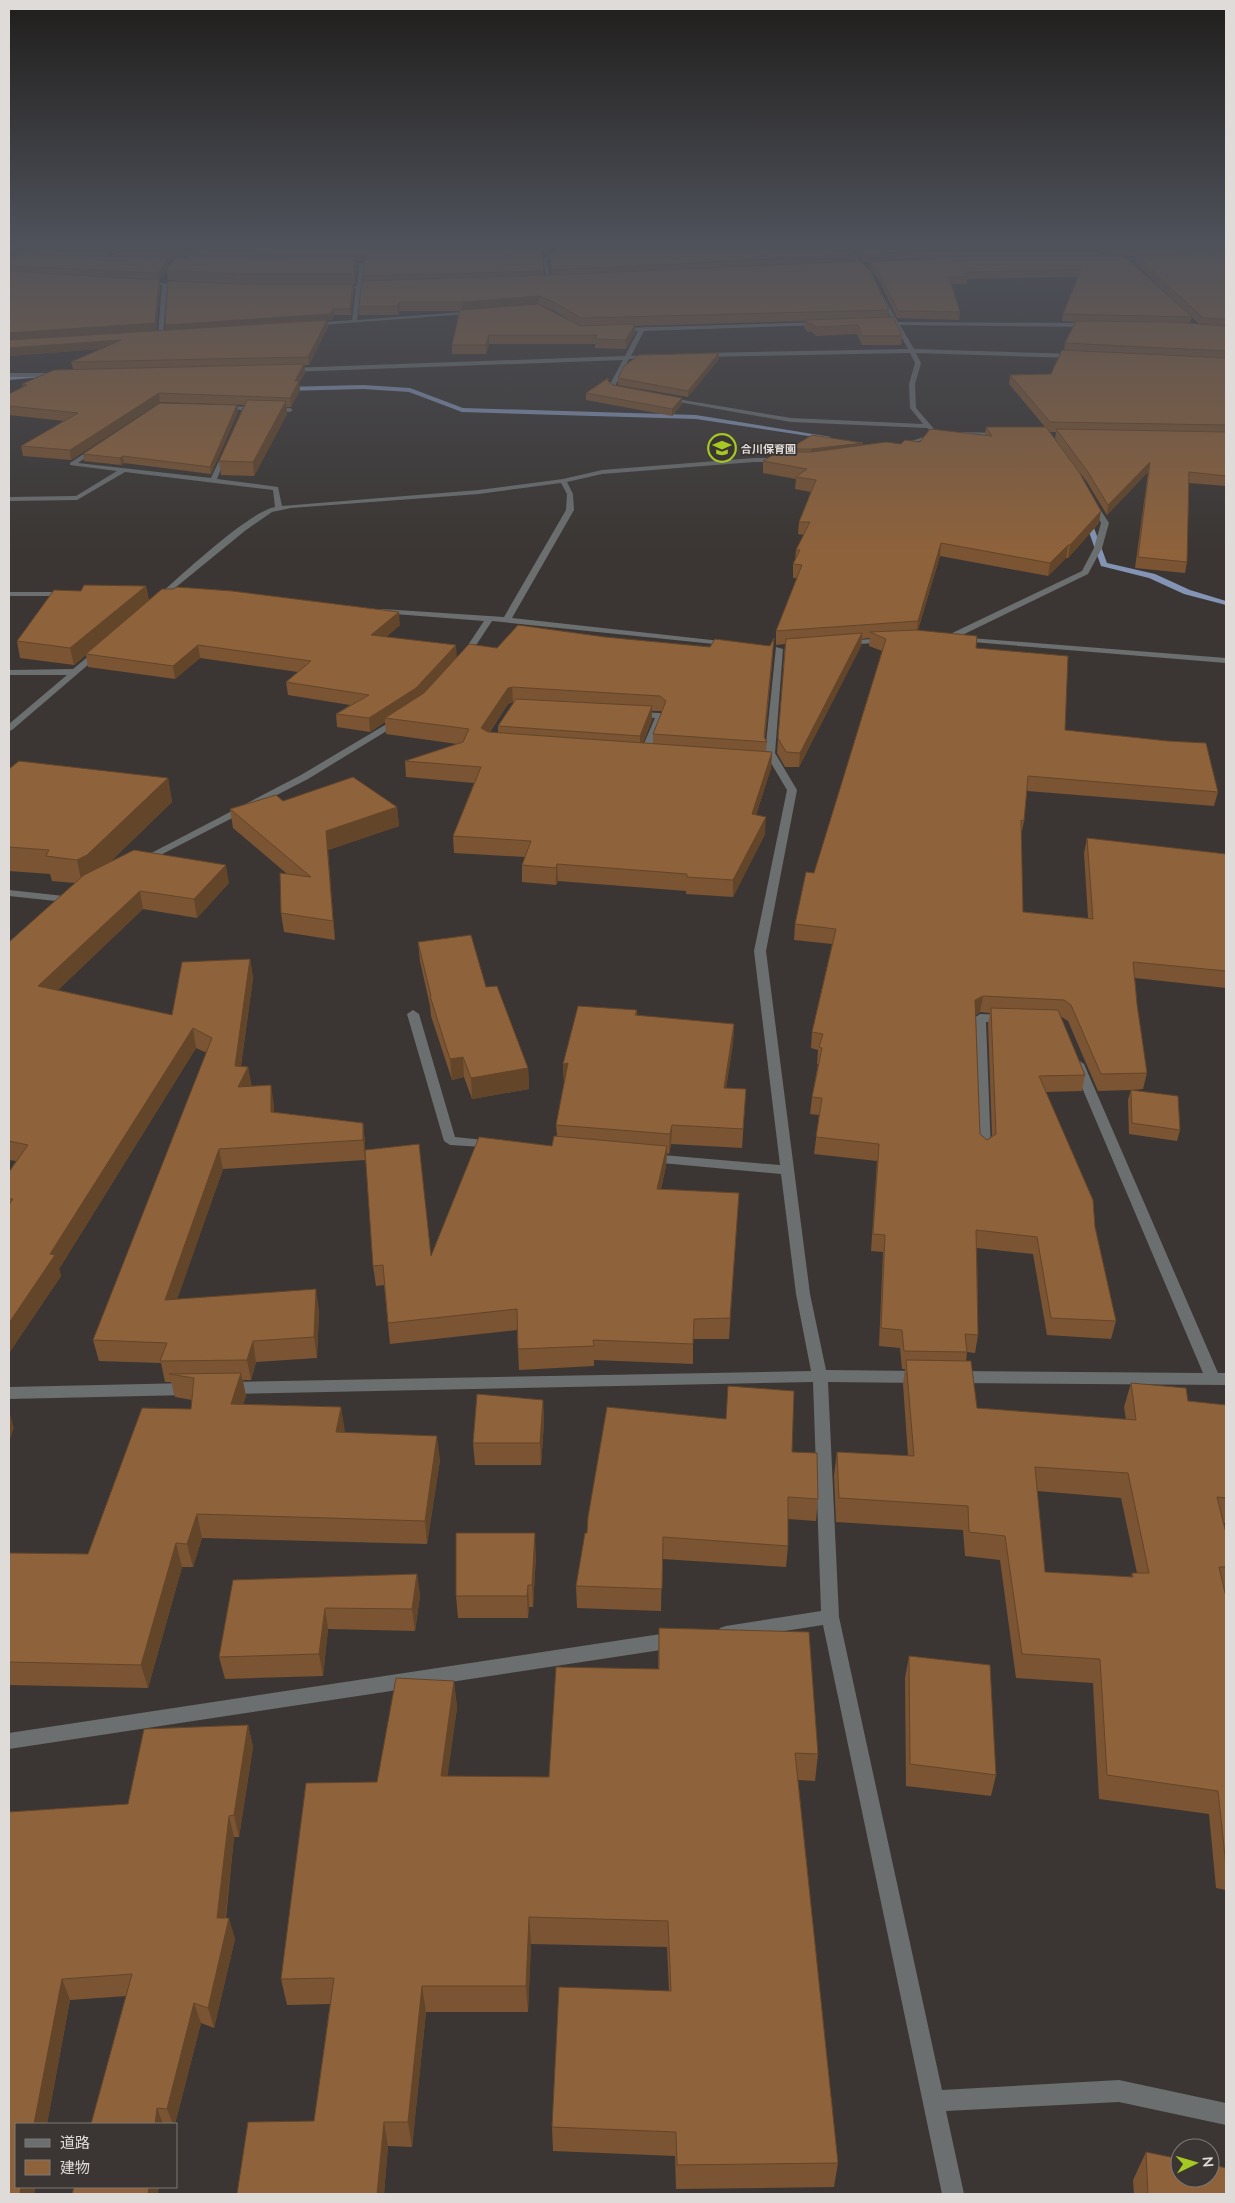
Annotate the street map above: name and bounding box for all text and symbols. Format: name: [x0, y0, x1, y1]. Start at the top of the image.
school or university icon: 合川保育園: [707, 433, 737, 463]
place label: 合川保育園: [741, 442, 796, 455]
legend: [15, 2123, 178, 2188]
text: 道路: [60, 2133, 90, 2151]
north arrow: [1170, 2138, 1220, 2188]
text: N: [1200, 2156, 1217, 2168]
text: 建物: [60, 2158, 90, 2176]

